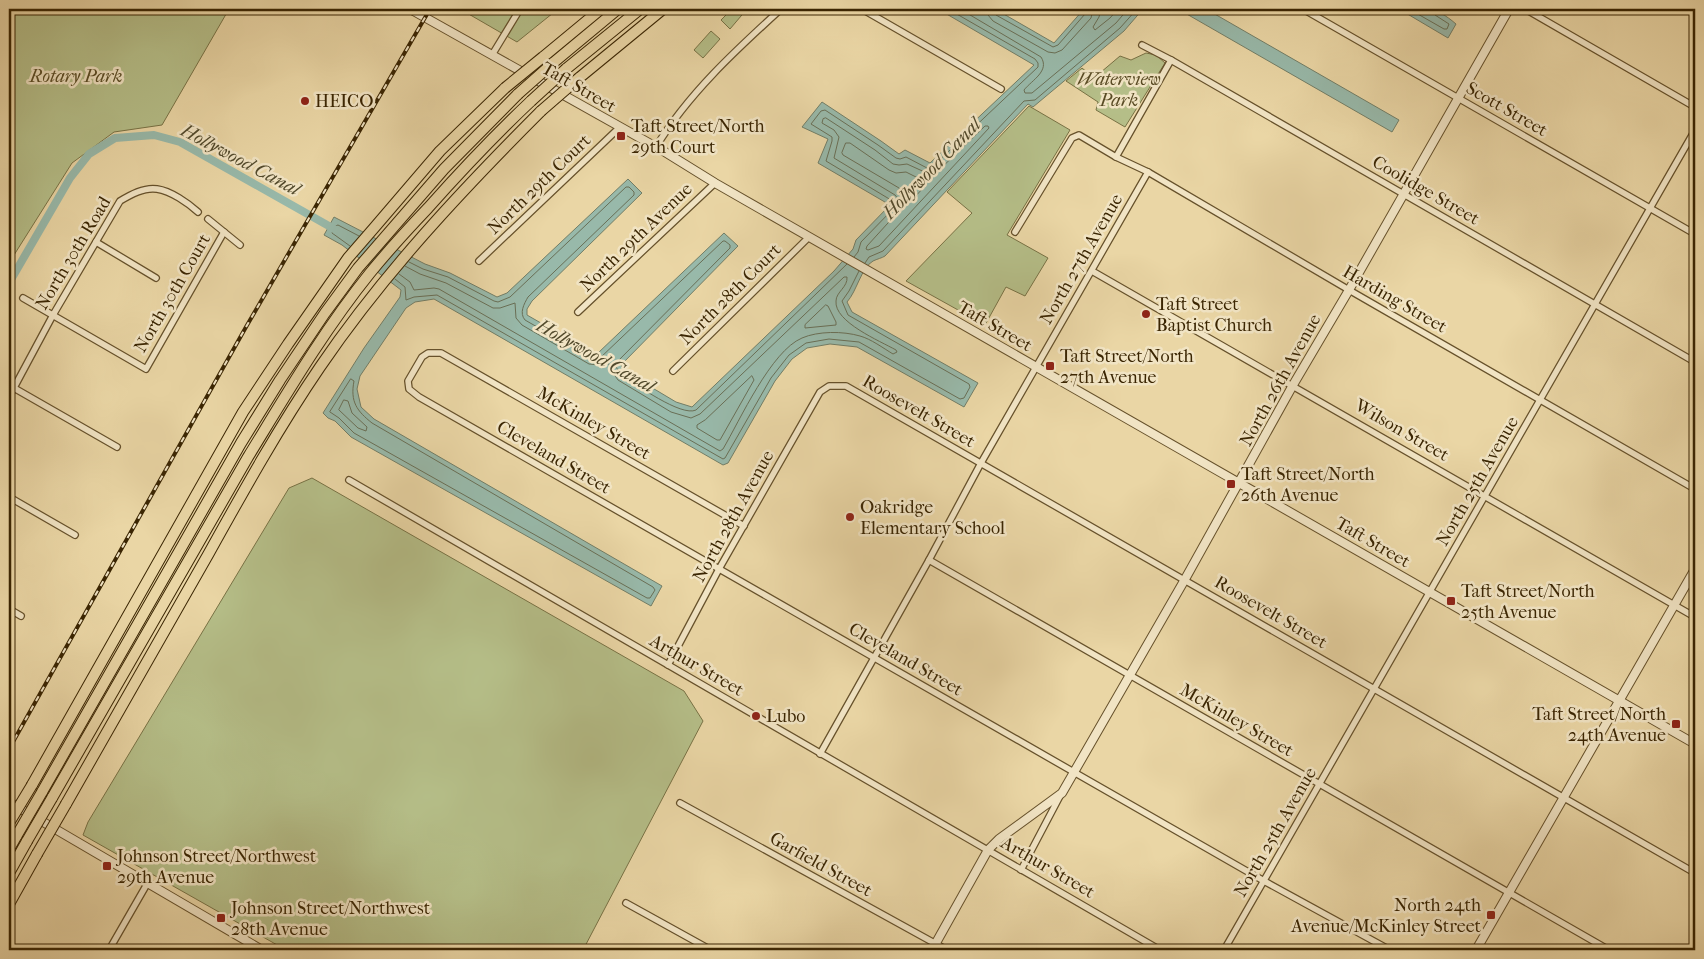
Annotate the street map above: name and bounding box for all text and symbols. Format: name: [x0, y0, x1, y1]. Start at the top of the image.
street label: Taft Street: [538, 58, 620, 117]
park label: Rotary Park: [28, 66, 123, 87]
park label: Waterview Park: [1077, 69, 1161, 111]
street label: Scott Street: [1462, 78, 1552, 141]
place label: HEICO: [315, 91, 373, 112]
marker: HEICO: [299, 95, 311, 107]
water label: Hollywood Canal: [878, 112, 987, 224]
place label: Taft Street/North 29th Court: [631, 116, 765, 158]
water label: Hollywood Canal: [177, 119, 306, 202]
street label: North 29th Court: [483, 130, 596, 239]
marker: Taft Street/North 29th Court: [615, 130, 627, 142]
street label: Coolidge Street: [1368, 151, 1484, 230]
street label: North 29th Avenue: [576, 178, 697, 296]
street label: North 27th Avenue: [1036, 190, 1127, 328]
street label: North 30th Road: [31, 193, 116, 314]
street label: North 30th Court: [130, 230, 215, 356]
street label: North 28th Court: [675, 239, 786, 349]
street label: Harding Street: [1339, 261, 1451, 338]
place label: Taft Street Baptist Church: [1156, 294, 1272, 336]
street label: Taft Street: [954, 297, 1036, 356]
marker: Taft Street Baptist Church: [1140, 308, 1152, 320]
street label: North 26th Avenue: [1235, 310, 1326, 450]
water label: Hollywood Canal: [532, 314, 660, 398]
place label: Taft Street/North 27th Avenue: [1060, 346, 1194, 388]
marker: Taft Street/North 27th Avenue: [1044, 360, 1056, 372]
street label: Roosevelt Street: [859, 371, 979, 452]
street label: McKinley Street: [533, 382, 655, 465]
street label: Wilson Street: [1350, 395, 1453, 466]
street label: North 25th Avenue: [1432, 413, 1523, 550]
street label: Cleveland Street: [493, 416, 615, 499]
street label: North 28th Avenue: [689, 447, 778, 586]
place label: Taft Street/North 26th Avenue: [1241, 464, 1375, 506]
marker: Taft Street/North 26th Avenue: [1225, 478, 1237, 490]
place label: Oakridge Elementary School: [860, 497, 1005, 539]
marker: Oakridge Elementary School: [844, 511, 856, 523]
street label: Taft Street: [1332, 513, 1414, 572]
street label: Roosevelt Street: [1211, 572, 1331, 653]
place label: Taft Street/North 25th Avenue: [1461, 581, 1595, 623]
marker: Taft Street/North 25th Avenue: [1445, 595, 1457, 607]
street label: Cleveland Street: [845, 618, 967, 701]
street label: Arthur Street: [645, 630, 748, 701]
street label: McKinley Street: [1176, 679, 1298, 762]
place label: Taft Street/North 24th Avenue: [1532, 704, 1666, 746]
place label: Lubo: [766, 706, 806, 727]
marker: Lubo: [750, 710, 762, 722]
marker: Taft Street/North 24th Avenue: [1670, 718, 1682, 730]
street label: North 25th Avenue: [1230, 764, 1321, 901]
street label: Garfield Street: [766, 828, 876, 901]
street label: Arthur Street: [996, 832, 1099, 903]
place label: Johnson Street/Northwest 29th Avenue: [115, 846, 317, 888]
marker: Johnson Street/Northwest 29th Avenue: [101, 860, 113, 872]
place label: North 24th Avenue/McKinley Street: [1290, 895, 1482, 937]
place label: Johnson Street/Northwest 28th Avenue: [229, 898, 431, 940]
marker: North 24th Avenue/McKinley Street: [1485, 909, 1497, 921]
marker: Johnson Street/Northwest 28th Avenue: [215, 912, 227, 924]

